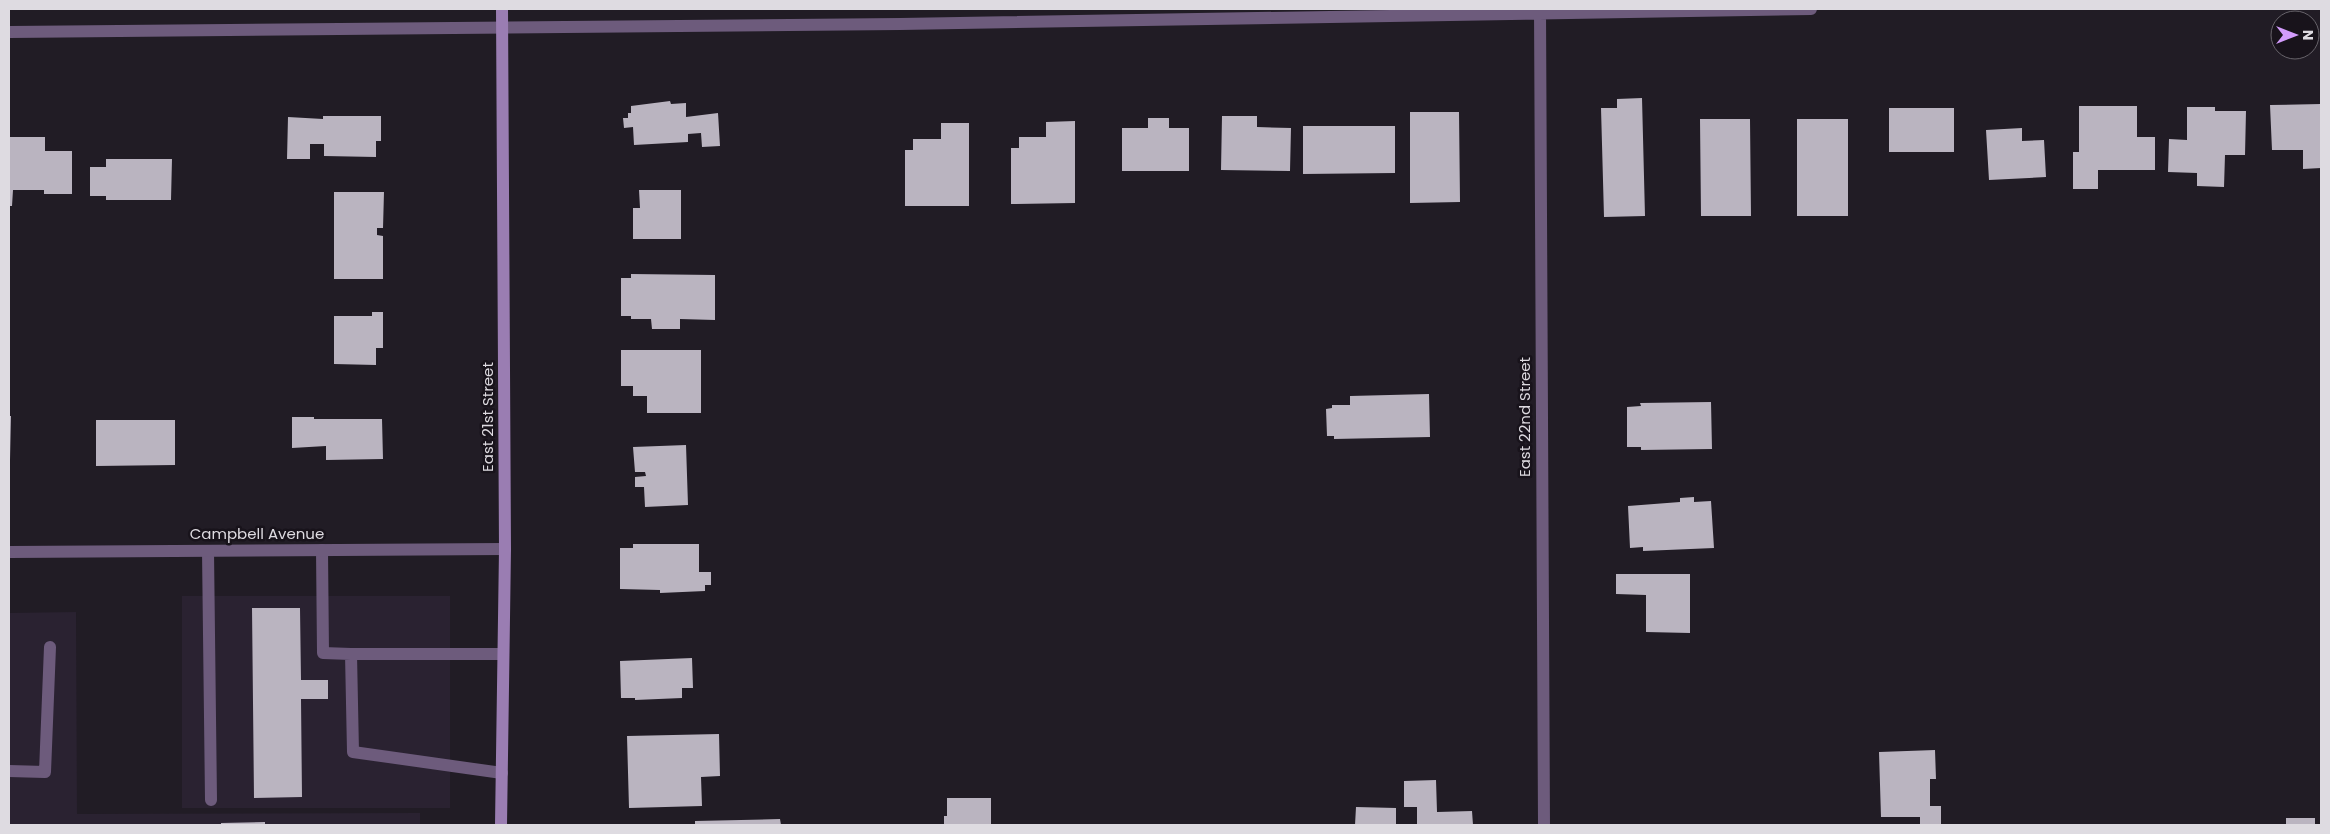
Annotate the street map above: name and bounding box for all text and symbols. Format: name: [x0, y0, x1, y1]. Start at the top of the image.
north arrow: [2270, 10, 2320, 60]
text: N: [2298, 30, 2318, 40]
street label: East 22nd Street: [1514, 357, 1535, 477]
street label: East 21st Street: [477, 362, 498, 472]
street label: Campbell Avenue: [190, 523, 324, 544]

